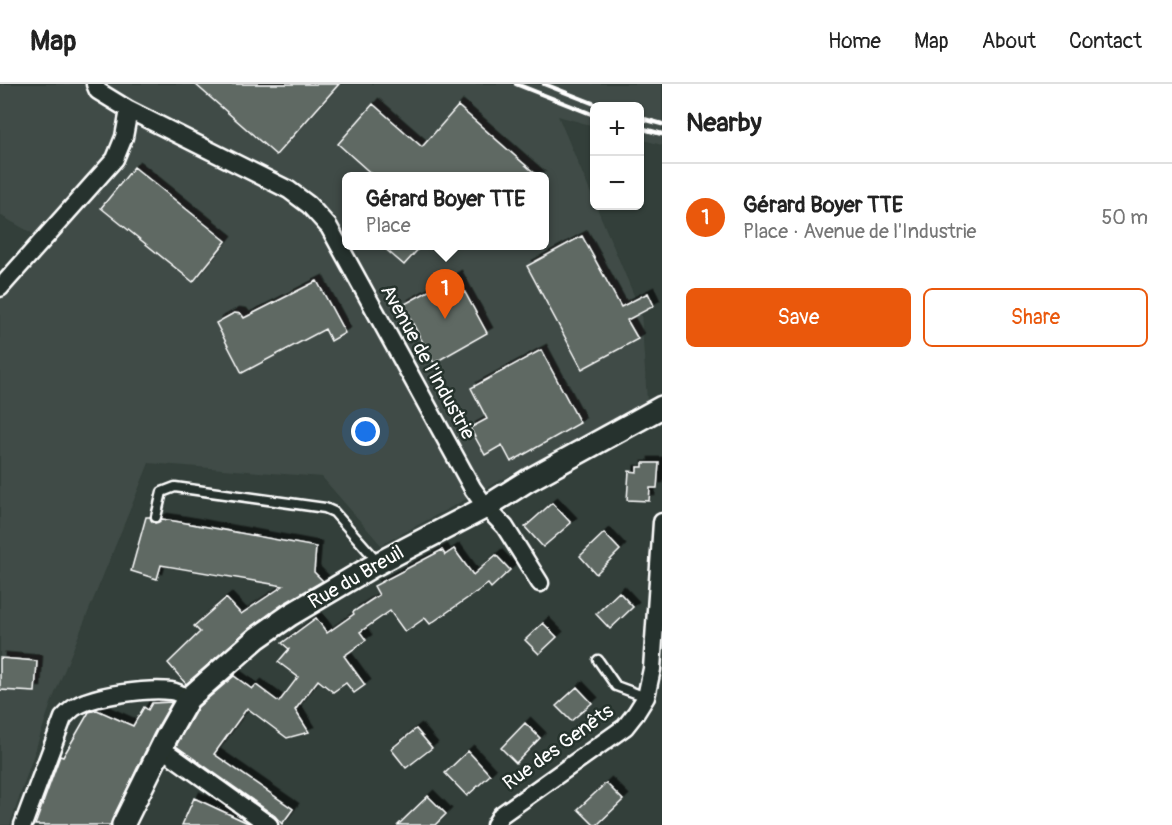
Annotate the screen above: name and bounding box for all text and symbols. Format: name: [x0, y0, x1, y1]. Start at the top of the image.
text: Map: [30, 24, 76, 59]
text: Home: [828, 28, 881, 55]
text: Map: [914, 28, 949, 55]
text: About: [982, 28, 1036, 55]
text: Contact: [1069, 28, 1142, 55]
map controls: [590, 102, 644, 210]
button: +: [590, 102, 644, 156]
text: Nearby: [686, 107, 762, 139]
button: −: [590, 156, 644, 210]
popup: [342, 172, 549, 250]
text: Gérard Boyer TTE: [365, 185, 526, 213]
text: Gérard Boyer TTE: [743, 191, 903, 219]
text: 1: [702, 205, 709, 230]
text: 50 m: [1101, 205, 1148, 230]
text: Place: [365, 213, 411, 238]
text: Place · Avenue de l'Industrie: [743, 219, 976, 244]
pin: 1: [426, 270, 464, 319]
street label: Avenue de l'Industrie: [375, 280, 481, 444]
button: Save: [686, 288, 911, 347]
button: Share: [923, 288, 1148, 347]
your location: [351, 417, 380, 446]
street label: Rue du Breuil: [304, 540, 408, 614]
street label: Rue des Genêts: [498, 698, 618, 796]

